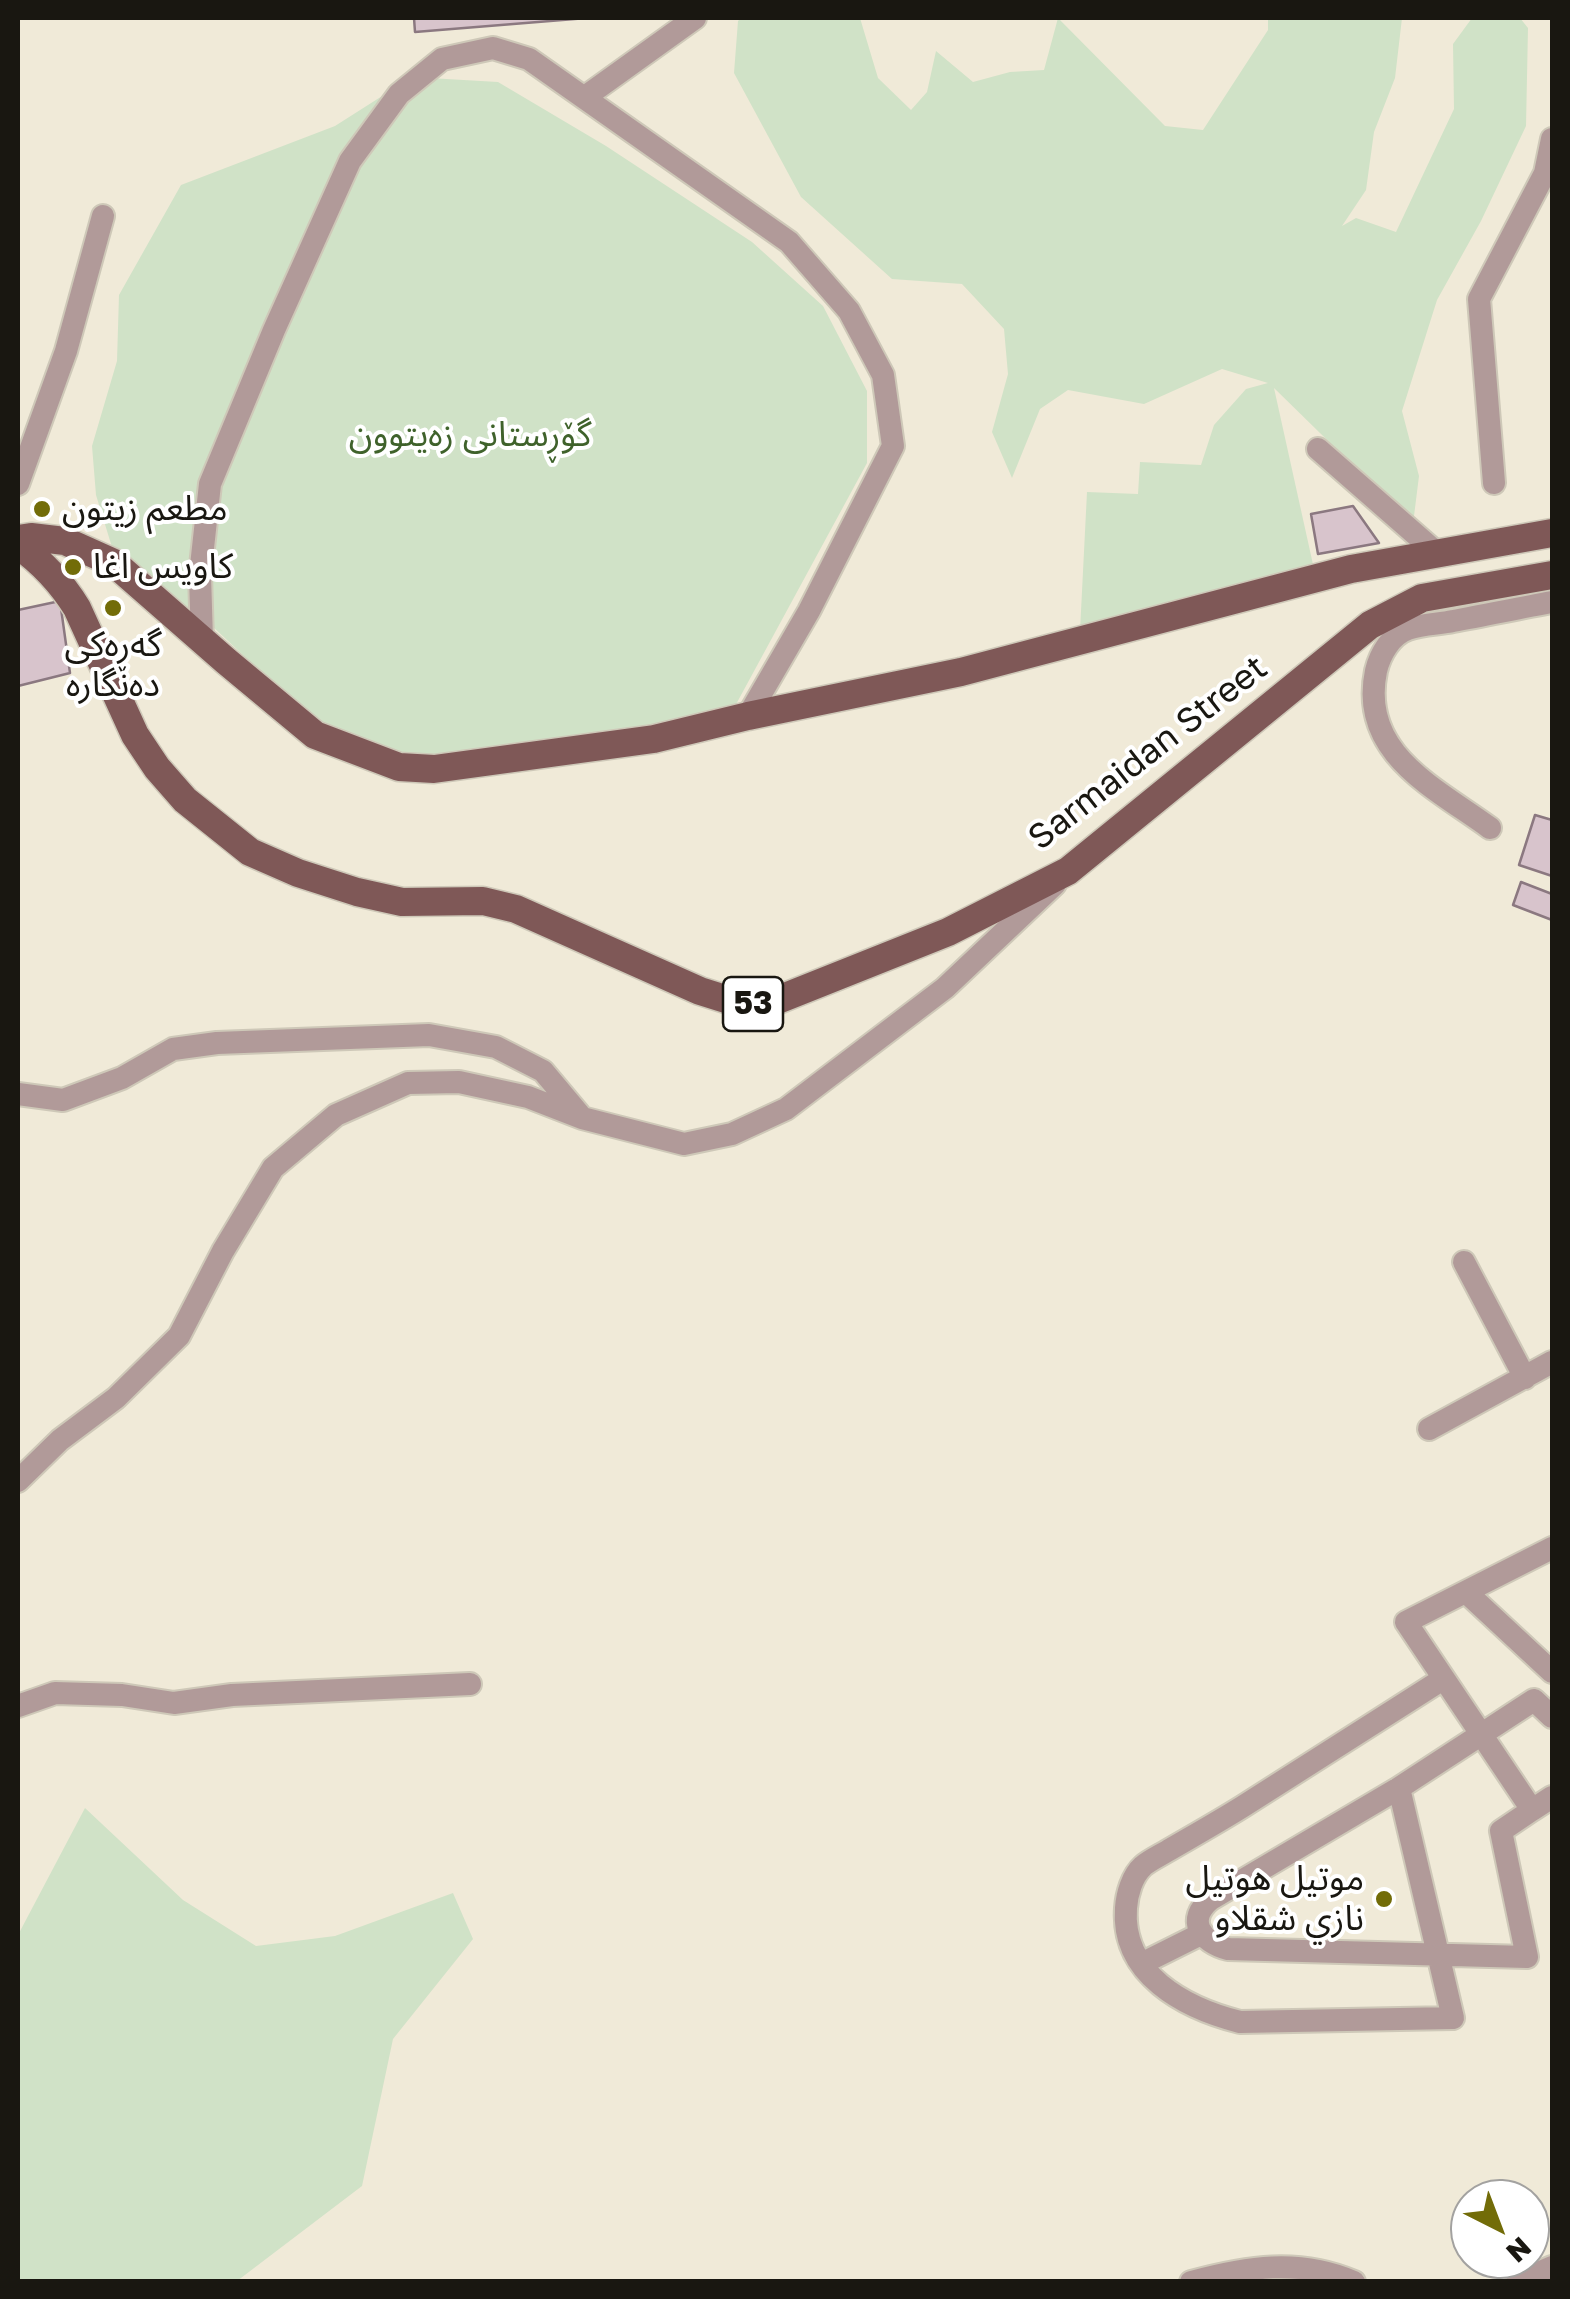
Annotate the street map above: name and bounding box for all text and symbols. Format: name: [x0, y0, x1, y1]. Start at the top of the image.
park label: گۆڕستانی زەیتوون: [349, 414, 591, 456]
place label: مطعم زيتون: [62, 488, 228, 530]
marker: مطعم زيتون: [31, 498, 53, 520]
place label: كاويس اغا: [93, 546, 233, 588]
marker: كاويس اغا: [62, 556, 84, 578]
marker: گەڕەکی دەنگارە: [102, 597, 124, 619]
place label: گەڕەکی دەنگارە: [64, 624, 162, 706]
street label: Sarmaidan Street: [1020, 647, 1276, 859]
road number: 53: [723, 977, 783, 1031]
place label: موتيل هوتيل نازي شقلاو: [1186, 1858, 1364, 1940]
marker: موتيل هوتيل نازي شقلاو: [1373, 1888, 1395, 1910]
north arrow: [1450, 2179, 1550, 2279]
text: N: [1500, 2231, 1538, 2270]

